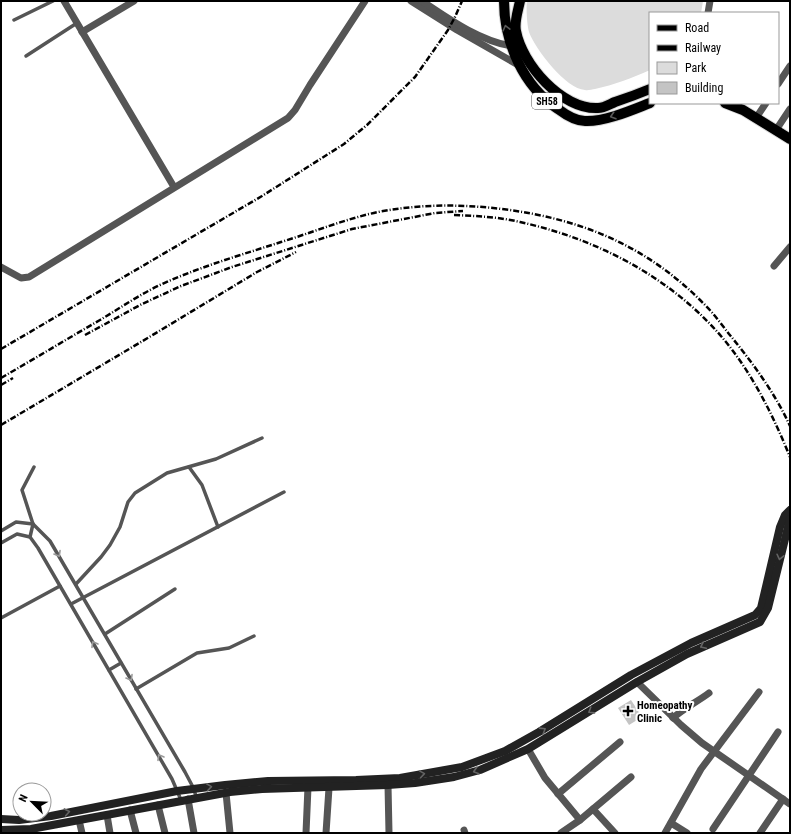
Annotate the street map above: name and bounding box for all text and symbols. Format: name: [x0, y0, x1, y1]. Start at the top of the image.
legend: [649, 12, 779, 104]
text: Road: [685, 21, 709, 35]
one-way arrow: [503, 25, 511, 31]
text: Railway: [685, 41, 721, 55]
text: Park: [685, 61, 707, 75]
text: Building: [685, 81, 723, 95]
road number: SH58: [532, 93, 562, 109]
one-way arrow: [610, 111, 617, 119]
one-way arrow: [53, 550, 60, 557]
one-way arrow: [777, 554, 785, 560]
one-way arrow: [92, 641, 99, 648]
one-way arrow: [700, 641, 708, 649]
one-way arrow: [126, 674, 133, 681]
place label: Homeopathy Clinic: [637, 699, 693, 725]
marker: Homeopathy Clinic: [622, 705, 634, 717]
one-way arrow: [588, 706, 595, 713]
one-way arrow: [539, 727, 546, 734]
one-way arrow: [157, 754, 164, 761]
one-way arrow: [473, 766, 480, 775]
one-way arrow: [419, 770, 425, 779]
north arrow: [12, 782, 52, 822]
one-way arrow: [206, 783, 212, 792]
text: N: [16, 792, 31, 804]
one-way arrow: [64, 809, 70, 817]

